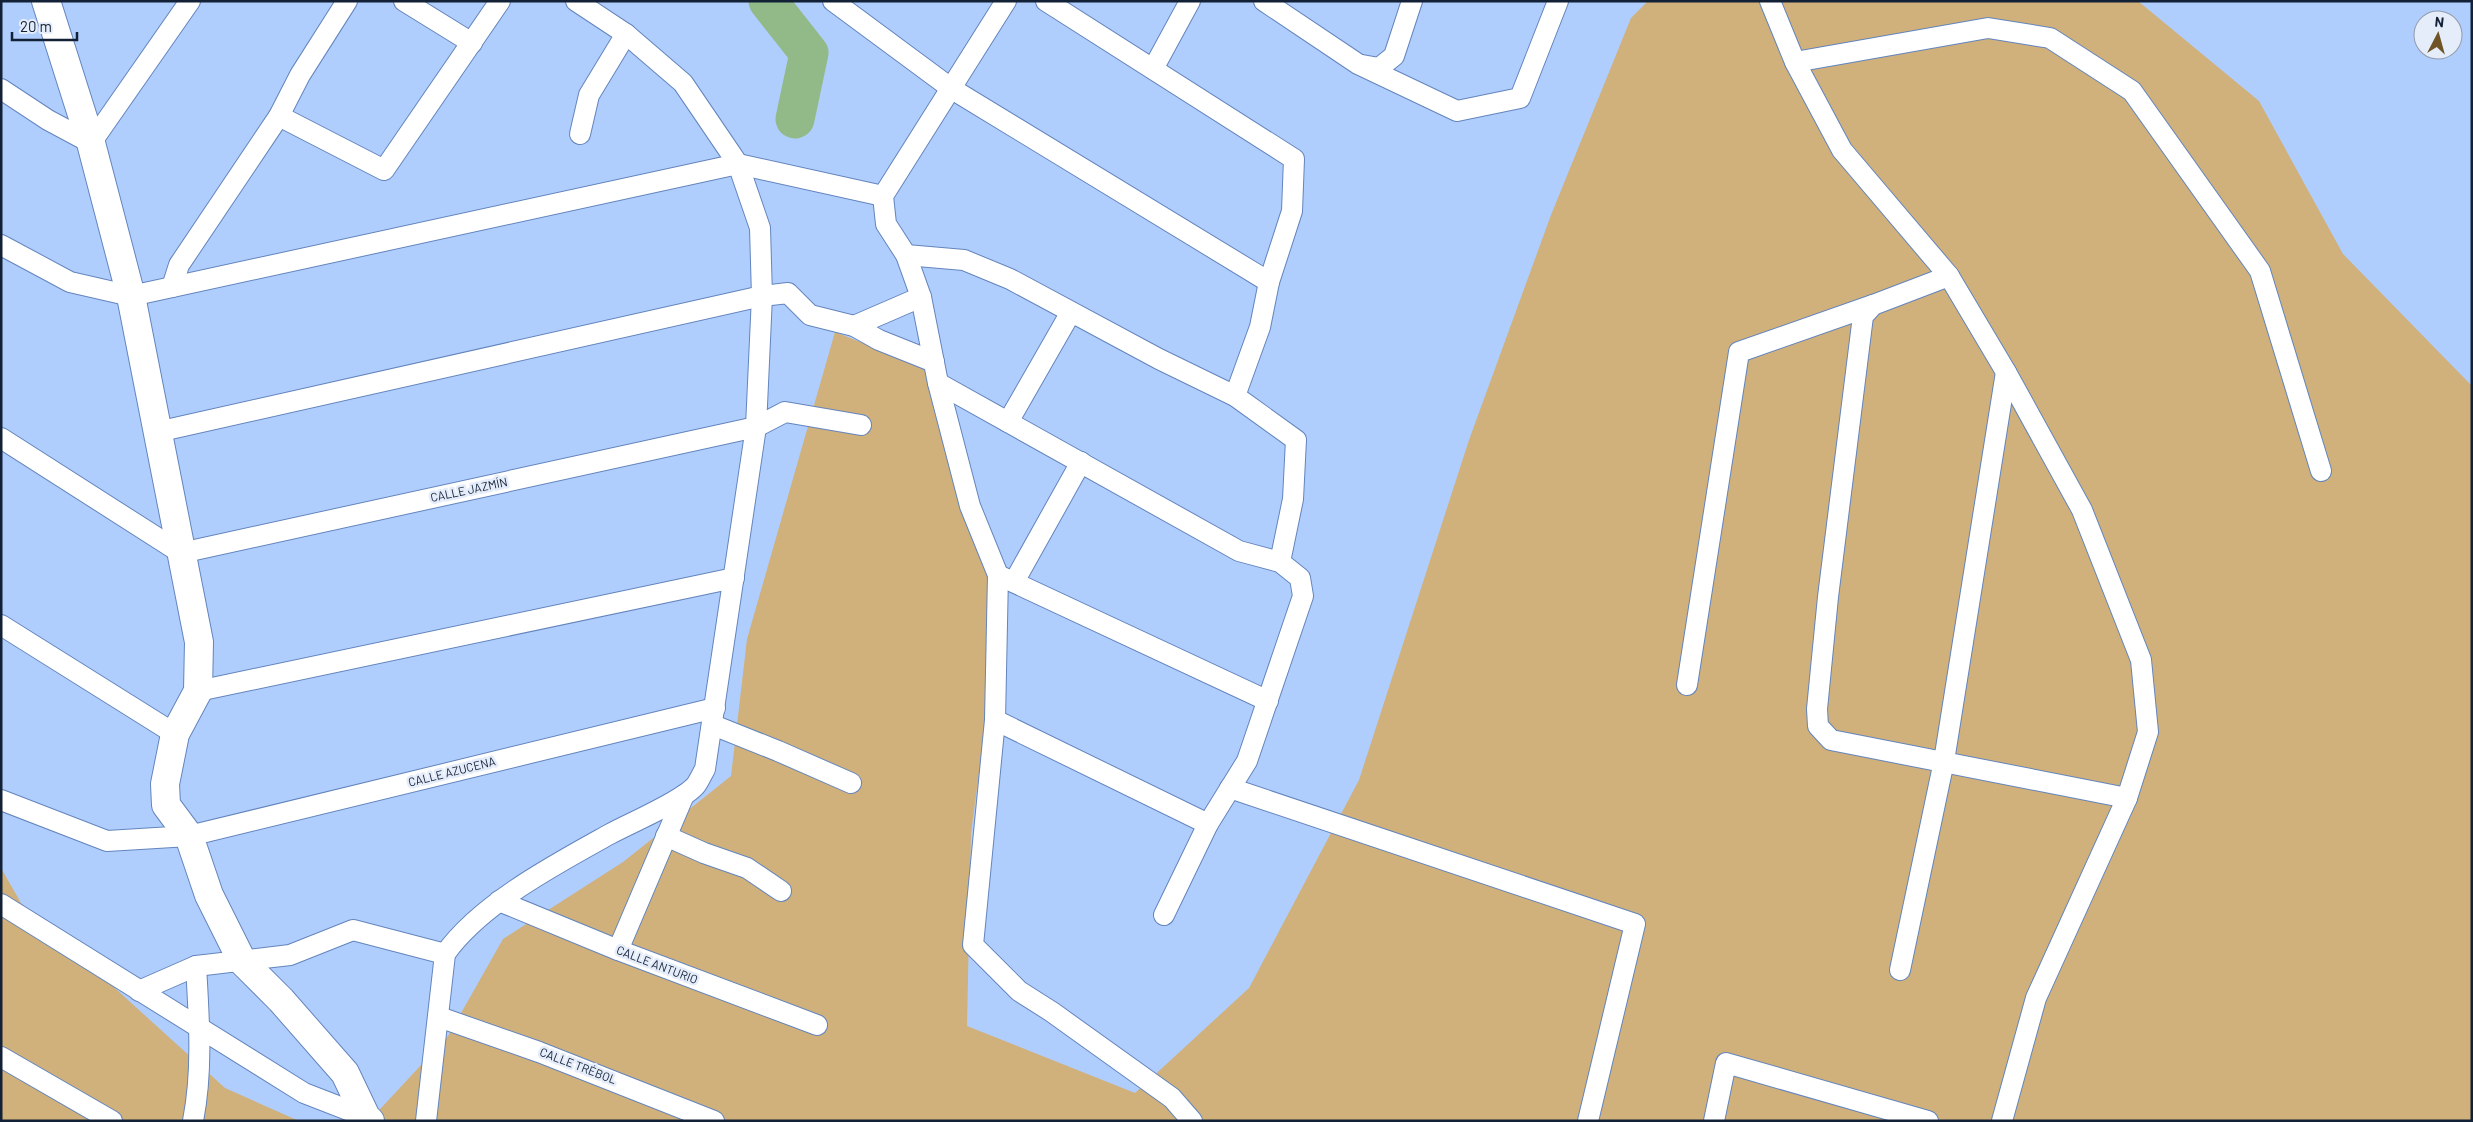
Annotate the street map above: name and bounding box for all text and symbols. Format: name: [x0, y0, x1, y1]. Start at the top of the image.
scale bar: [12, 10, 78, 42]
north arrow: [2413, 10, 2463, 60]
text: N: [2434, 13, 2445, 31]
text: 20 m: [20, 17, 52, 35]
street label: CALLE JAZMÍN: [429, 474, 509, 504]
street label: CALLE AZUCENA: [407, 753, 497, 789]
street label: CALLE ANTURIO: [615, 942, 700, 986]
street label: CALLE TRÉBOL: [538, 1044, 619, 1086]

